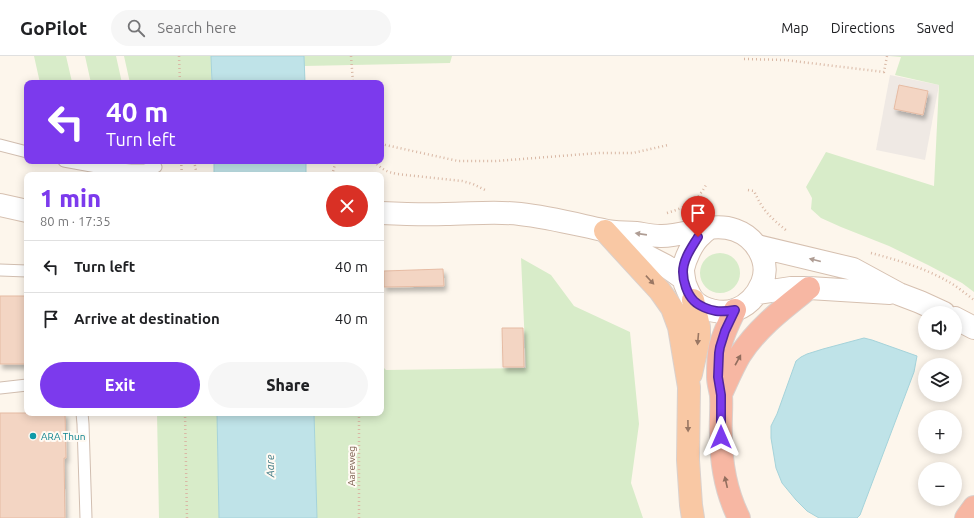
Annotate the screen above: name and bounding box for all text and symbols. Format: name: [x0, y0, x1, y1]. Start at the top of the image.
search box: [111, 10, 391, 46]
text: GoPilot: [20, 17, 87, 39]
icon: search: [125, 17, 147, 39]
text: Search here: [157, 19, 237, 36]
text: Map: [781, 20, 809, 36]
text: Directions: [831, 20, 895, 36]
text: Saved: [917, 20, 954, 36]
icon: left: [40, 96, 92, 148]
text: 40 m: [106, 96, 168, 127]
text: Turn left: [106, 129, 176, 149]
text: 1 min: [40, 185, 101, 212]
button: close: [326, 185, 368, 227]
pin: [681, 196, 715, 237]
icon: arrive: [687, 202, 709, 224]
text: 80 m · 17:35: [40, 214, 111, 228]
one-way arrow: [635, 231, 647, 237]
icon: left: [40, 256, 62, 278]
one-way arrow: [809, 256, 822, 262]
text: Turn left: [74, 258, 135, 275]
text: 40 m: [335, 258, 368, 275]
one-way arrow: [645, 275, 655, 285]
map controls: [918, 306, 962, 506]
button: sound: [918, 306, 962, 350]
icon: arrive: [40, 308, 62, 330]
text: Arrive at destination: [74, 310, 220, 327]
text: 40 m: [335, 310, 368, 327]
one-way arrow: [695, 333, 701, 345]
one-way arrow: [734, 354, 741, 366]
button: layers: [918, 358, 962, 402]
button: Exit: [40, 362, 200, 408]
button: Share: [208, 362, 368, 408]
button: +: [918, 410, 962, 454]
position arrow: [700, 416, 742, 458]
one-way arrow: [685, 420, 691, 433]
marker: ARA Thun: [28, 431, 38, 441]
place label: ARA Thun: [41, 431, 86, 442]
street label: Aareweg: [346, 446, 357, 486]
water label: Aare: [264, 454, 276, 478]
button: −: [918, 462, 962, 506]
one-way arrow: [723, 475, 729, 487]

